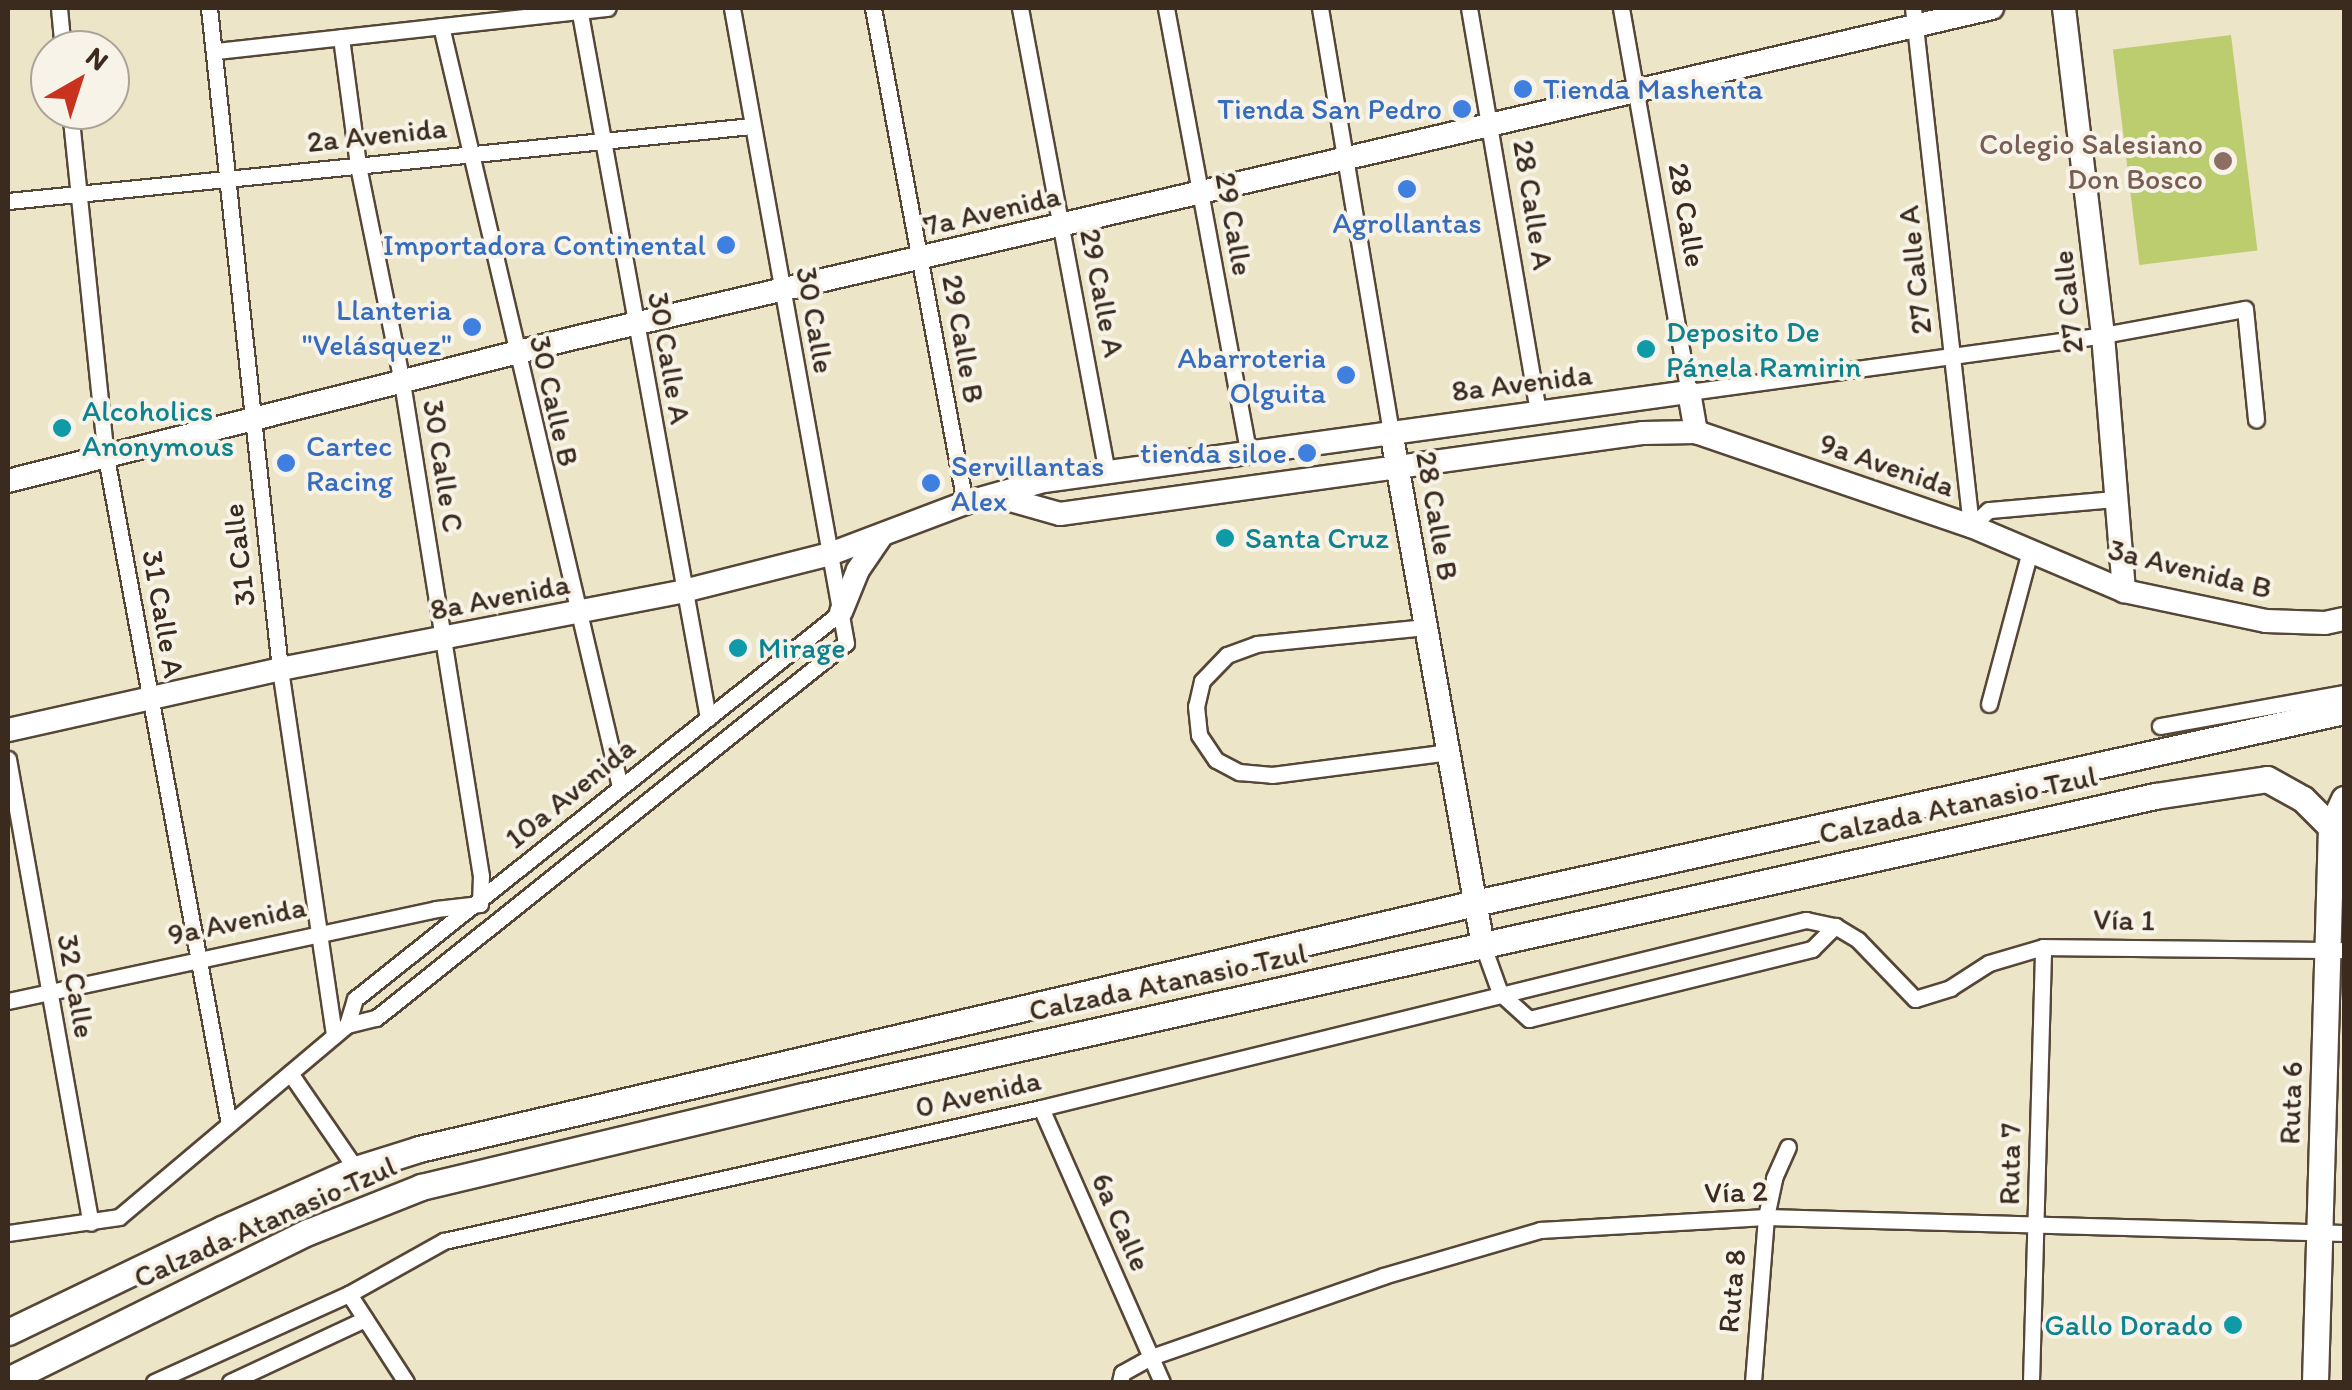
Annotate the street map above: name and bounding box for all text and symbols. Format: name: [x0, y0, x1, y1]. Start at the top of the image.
north arrow: [30, 30, 130, 130]
text: N: [80, 39, 116, 77]
place label: Tienda Mashenta: [1543, 71, 1763, 107]
marker: Tienda Mashenta: [1512, 78, 1534, 100]
place label: Tienda San Pedro: [1218, 91, 1442, 127]
marker: Tienda San Pedro: [1451, 98, 1473, 120]
street label: 2a Avenida: [305, 110, 449, 160]
place label: Colegio Salesiano Don Bosco: [1977, 126, 2203, 196]
street label: 28 Calle A: [1505, 137, 1561, 273]
marker: Colegio Salesiano Don Bosco: [2212, 150, 2234, 172]
street label: 28 Calle: [1660, 160, 1714, 270]
street label: 29 Calle: [1207, 169, 1261, 279]
street label: 7a Avenida: [920, 178, 1064, 244]
marker: Agrollantas: [1396, 178, 1418, 200]
street label: 27 Calle A: [1890, 204, 1940, 336]
place label: Agrollantas: [1332, 205, 1482, 241]
street label: 29 Calle A: [1072, 226, 1132, 360]
place label: Importadora Continental: [382, 227, 706, 263]
marker: Importadora Continental: [715, 234, 737, 256]
street label: 27 Calle: [2045, 249, 2091, 355]
street label: 30 Calle: [788, 264, 842, 376]
street label: 29 Calle B: [934, 272, 992, 406]
street label: 30 Calle A: [640, 289, 698, 427]
place label: Llanteria "Velásquez": [302, 292, 452, 362]
place label: Deposito De Pánela Ramirin: [1666, 314, 1862, 384]
marker: Llanteria "Velásquez": [461, 316, 483, 338]
street label: 30 Calle B: [521, 332, 587, 470]
marker: Deposito De Pánela Ramirin: [1635, 338, 1657, 360]
place label: Abarroteria Olguita: [1178, 340, 1326, 410]
street label: 8a Avenida: [1450, 357, 1594, 409]
marker: Abarroteria Olguita: [1335, 364, 1357, 386]
place label: Alcoholics Anonymous: [82, 393, 234, 464]
street label: 30 Calle C: [415, 397, 471, 535]
marker: Alcoholics Anonymous: [51, 417, 73, 439]
street label: 9a Avenida: [1815, 425, 1959, 505]
place label: Cartec Racing: [306, 428, 393, 498]
place label: tienda siloe: [1140, 435, 1287, 471]
marker: tienda siloe: [1296, 442, 1318, 464]
place label: Servillantas Alex: [951, 448, 1104, 518]
street label: 28 Calle B: [1408, 448, 1466, 584]
marker: Cartec Racing: [275, 452, 297, 474]
marker: Servillantas Alex: [920, 472, 942, 494]
street label: 31 Calle: [215, 502, 263, 608]
place label: Santa Cruz: [1245, 520, 1388, 556]
marker: Santa Cruz: [1214, 527, 1236, 549]
street label: 3a Avenida B: [2104, 531, 2276, 607]
street label: 31 Calle A: [134, 547, 192, 681]
street label: 8a Avenida: [427, 566, 573, 628]
place label: Mirage: [758, 630, 846, 666]
marker: Mirage: [727, 637, 749, 659]
street label: 10a Avenida: [498, 730, 642, 856]
street label: Calzada Atanasio Tzul: [1816, 758, 2100, 852]
street label: 9a Avenida: [164, 889, 310, 953]
street label: Vía 1: [2093, 901, 2155, 939]
street label: 32 Calle: [49, 931, 103, 1041]
street label: Calzada Atanasio Tzul: [1026, 935, 1310, 1029]
street label: Ruta 6: [2272, 1061, 2310, 1145]
street label: 0 Avenida: [912, 1062, 1044, 1126]
street label: Ruta 7: [1991, 1123, 2029, 1205]
street label: Calzada Atanasio Tzul: [128, 1148, 402, 1296]
street label: 6a Calle: [1083, 1167, 1159, 1277]
street label: Vía 2: [1704, 1173, 1768, 1211]
street label: Ruta 8: [1710, 1248, 1754, 1334]
place label: Gallo Dorado: [2045, 1307, 2213, 1343]
marker: Gallo Dorado: [2222, 1314, 2244, 1336]

